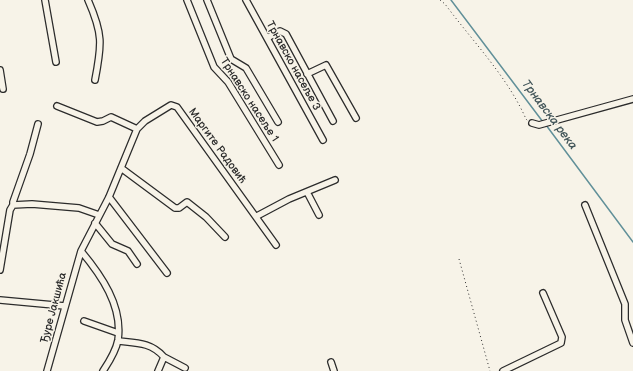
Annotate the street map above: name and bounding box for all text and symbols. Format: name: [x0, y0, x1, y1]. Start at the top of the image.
street label: Трнавско насеље 3: [263, 19, 323, 113]
street label: Трнавско насеље 1: [217, 56, 281, 144]
water label: Трнавска река: [518, 77, 580, 153]
street label: Маргите Радовић: [185, 106, 249, 186]
street label: Ђуре Јакшића: [38, 271, 70, 345]

